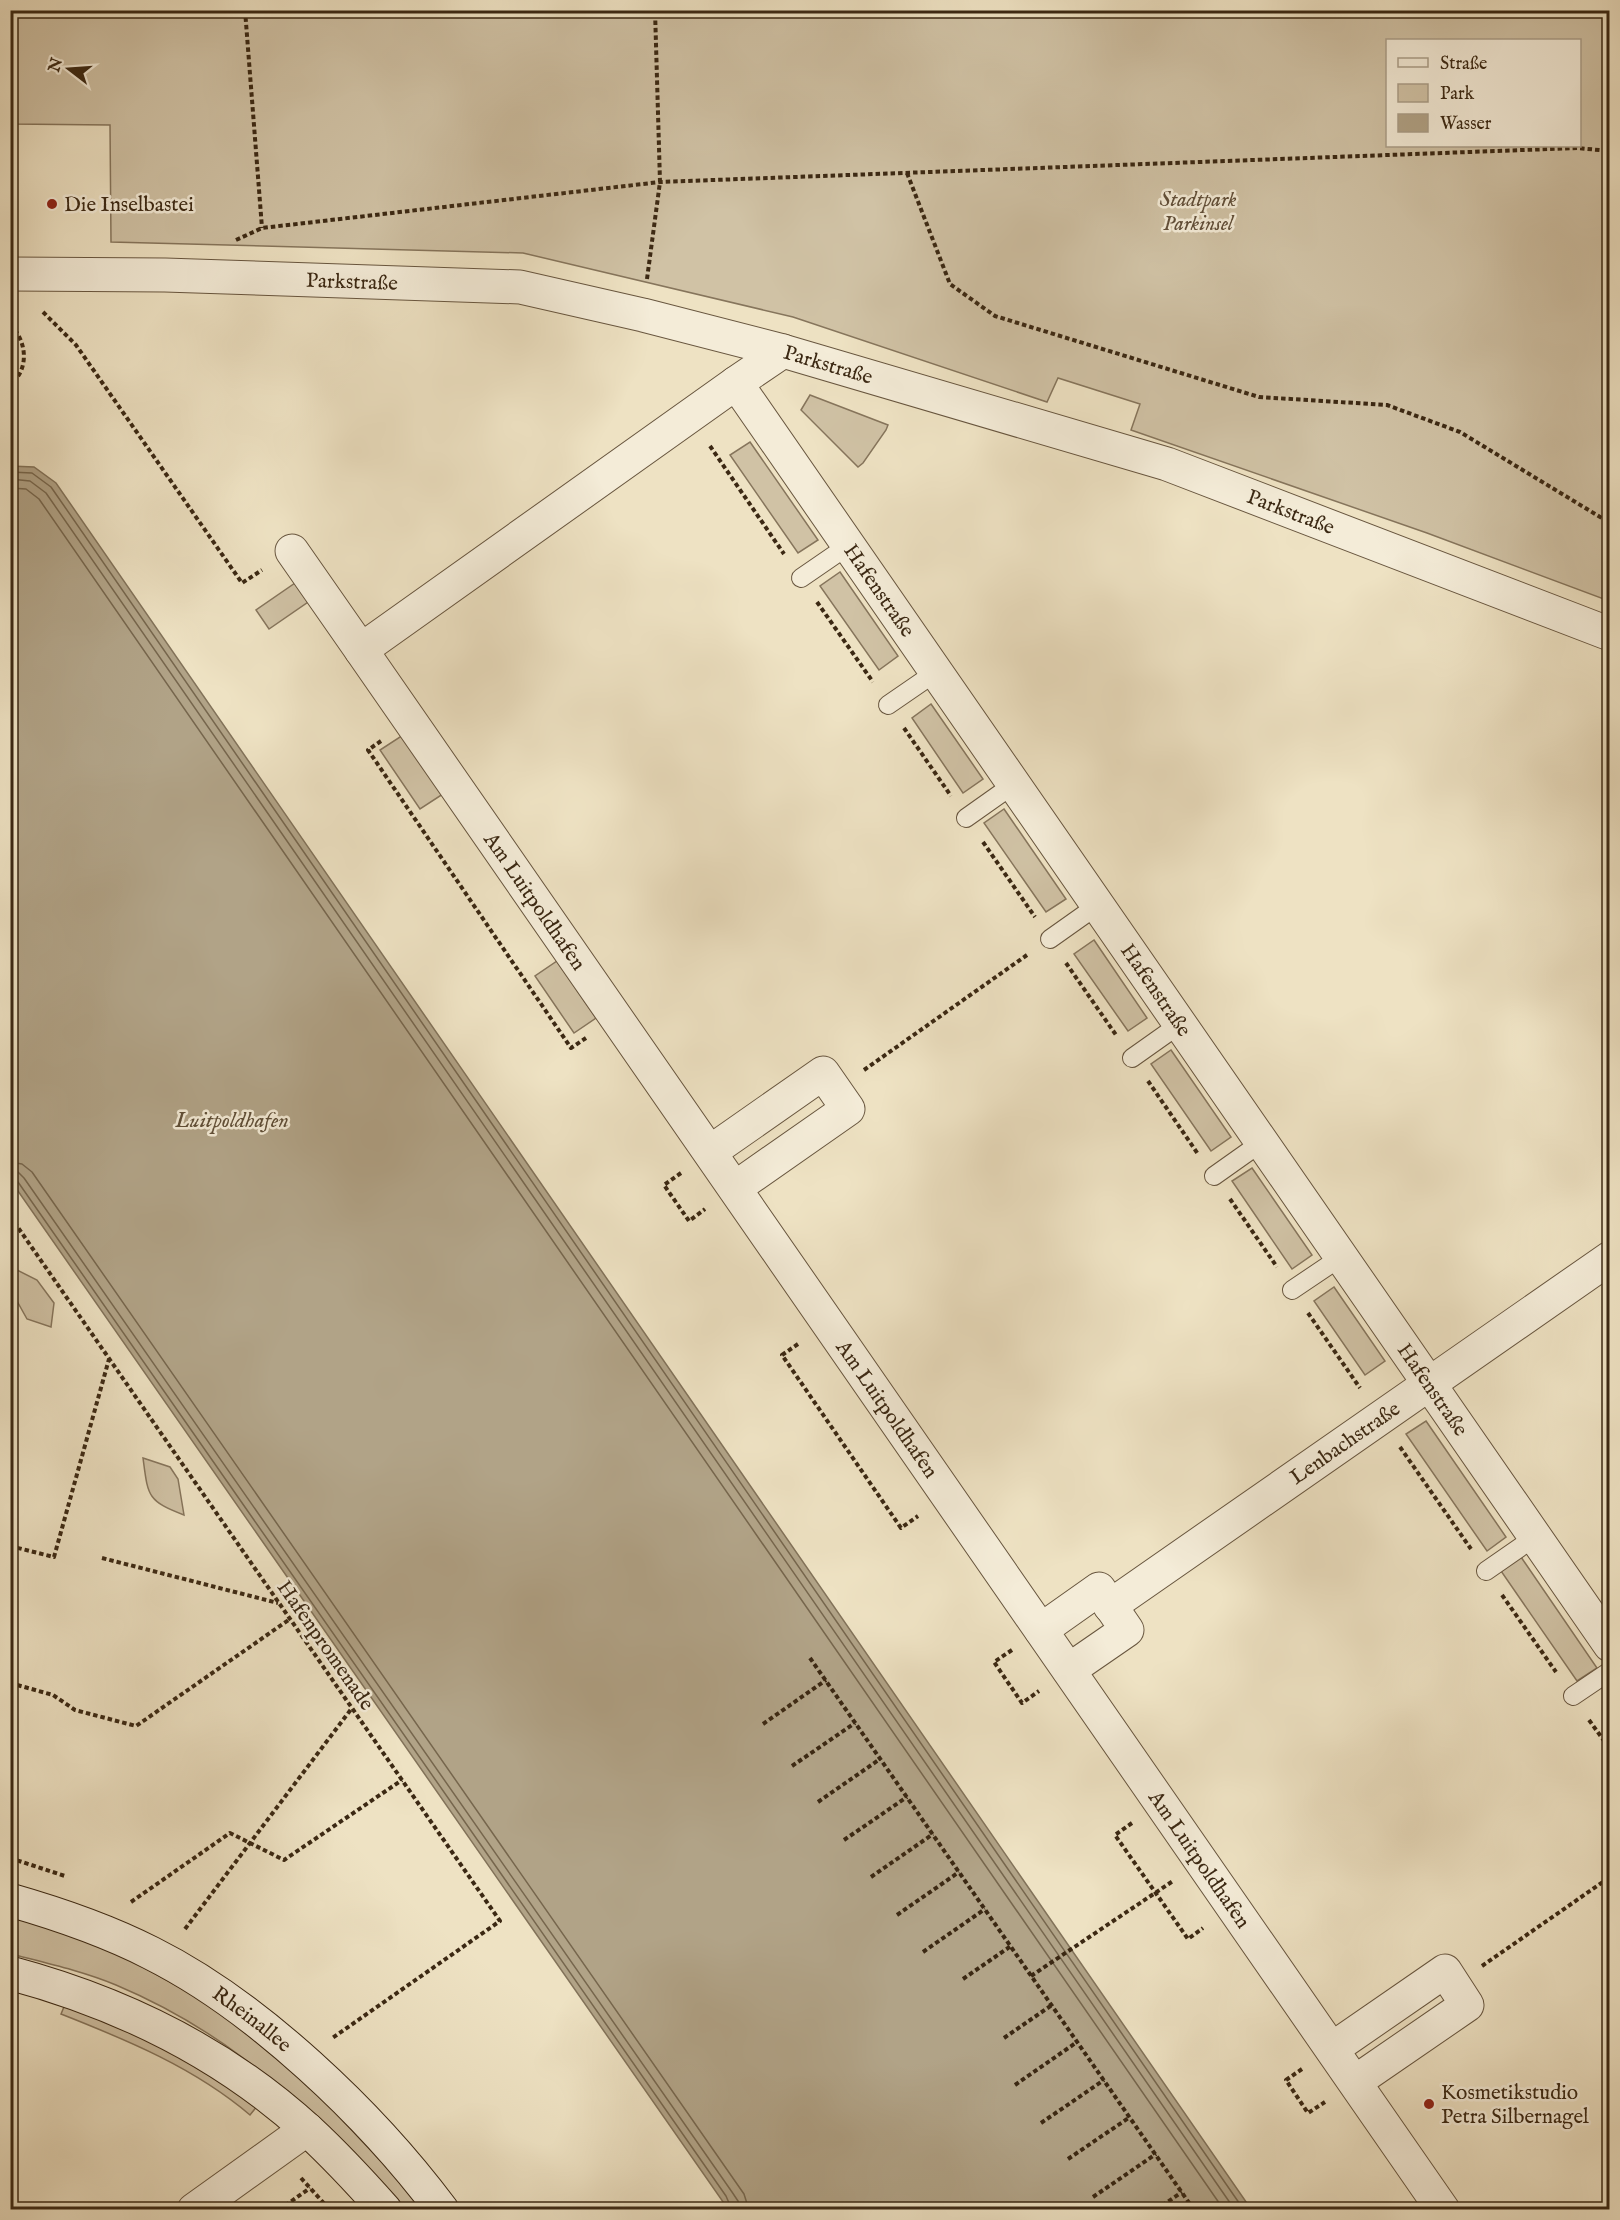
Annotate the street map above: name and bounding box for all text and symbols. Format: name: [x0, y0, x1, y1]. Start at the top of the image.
north arrow: [39, 39, 99, 99]
legend: [1386, 39, 1581, 147]
text: Straße: [1440, 53, 1487, 76]
text: N: [45, 56, 68, 76]
text: Park: [1440, 83, 1475, 106]
text: Wasser: [1440, 113, 1492, 136]
park label: Stadtpark Parkinsel: [1160, 187, 1237, 238]
place label: Die Inselbastei: [64, 192, 194, 219]
marker: Die Inselbastei: [45, 197, 59, 211]
street label: Parkstraße: [305, 268, 399, 298]
street label: Parkstraße: [780, 340, 876, 392]
street label: Parkstraße: [1243, 484, 1339, 542]
street label: Hafenstraße: [837, 539, 920, 643]
street label: Am Luitpoldhafen: [476, 827, 591, 976]
street label: Hafenstraße: [1113, 939, 1197, 1043]
water label: Luitpoldhafen: [174, 1107, 289, 1135]
street label: Am Luitpoldhafen: [828, 1335, 943, 1484]
street label: Hafenstraße: [1390, 1338, 1474, 1442]
street label: Lenbachstraße: [1285, 1396, 1406, 1492]
street label: Hafenpromenade: [270, 1576, 380, 1716]
street label: Am Luitpoldhafen: [1141, 1785, 1256, 1934]
street label: Rheinallee: [207, 1981, 297, 2059]
place label: Kosmetikstudio Petra Silbernagel: [1441, 2080, 1589, 2131]
marker: Kosmetikstudio Petra Silbernagel: [1422, 2097, 1436, 2111]

